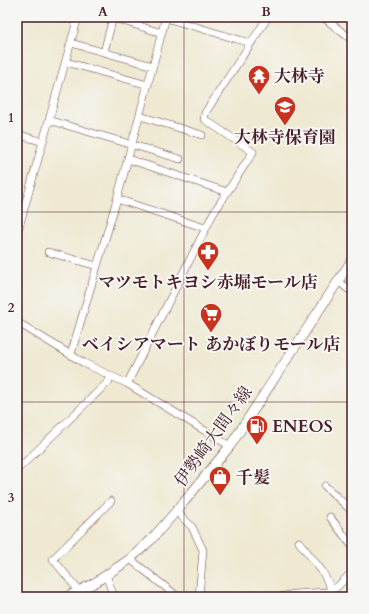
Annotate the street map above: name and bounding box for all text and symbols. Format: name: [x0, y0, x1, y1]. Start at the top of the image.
text: A: [98, 3, 108, 21]
text: B: [261, 3, 271, 21]
temple icon: 大林寺: [246, 63, 272, 96]
place label: 大林寺: [274, 65, 325, 88]
school or university icon: 大林寺保育園: [272, 94, 298, 127]
text: 1: [8, 109, 14, 127]
place label: 大林寺保育園: [234, 126, 336, 149]
pharmacy icon: マツモトキヨシ赤堀モール店: [195, 239, 221, 272]
place label: マツモトキヨシ赤堀モール店: [98, 271, 318, 294]
text: 2: [8, 299, 15, 317]
supermarket icon: ベイシアマート あかぼりモール店: [198, 301, 224, 334]
place label: ベイシアマート あかぼりモール店: [82, 333, 340, 356]
street label: 伊勢崎大間々線: [169, 381, 258, 491]
fuel station icon: ENEOS: [244, 413, 270, 446]
place label: ENEOS: [272, 415, 333, 438]
shop icon: 千髪: [207, 464, 233, 497]
place label: 千髪: [236, 466, 270, 489]
text: 3: [8, 489, 15, 507]

